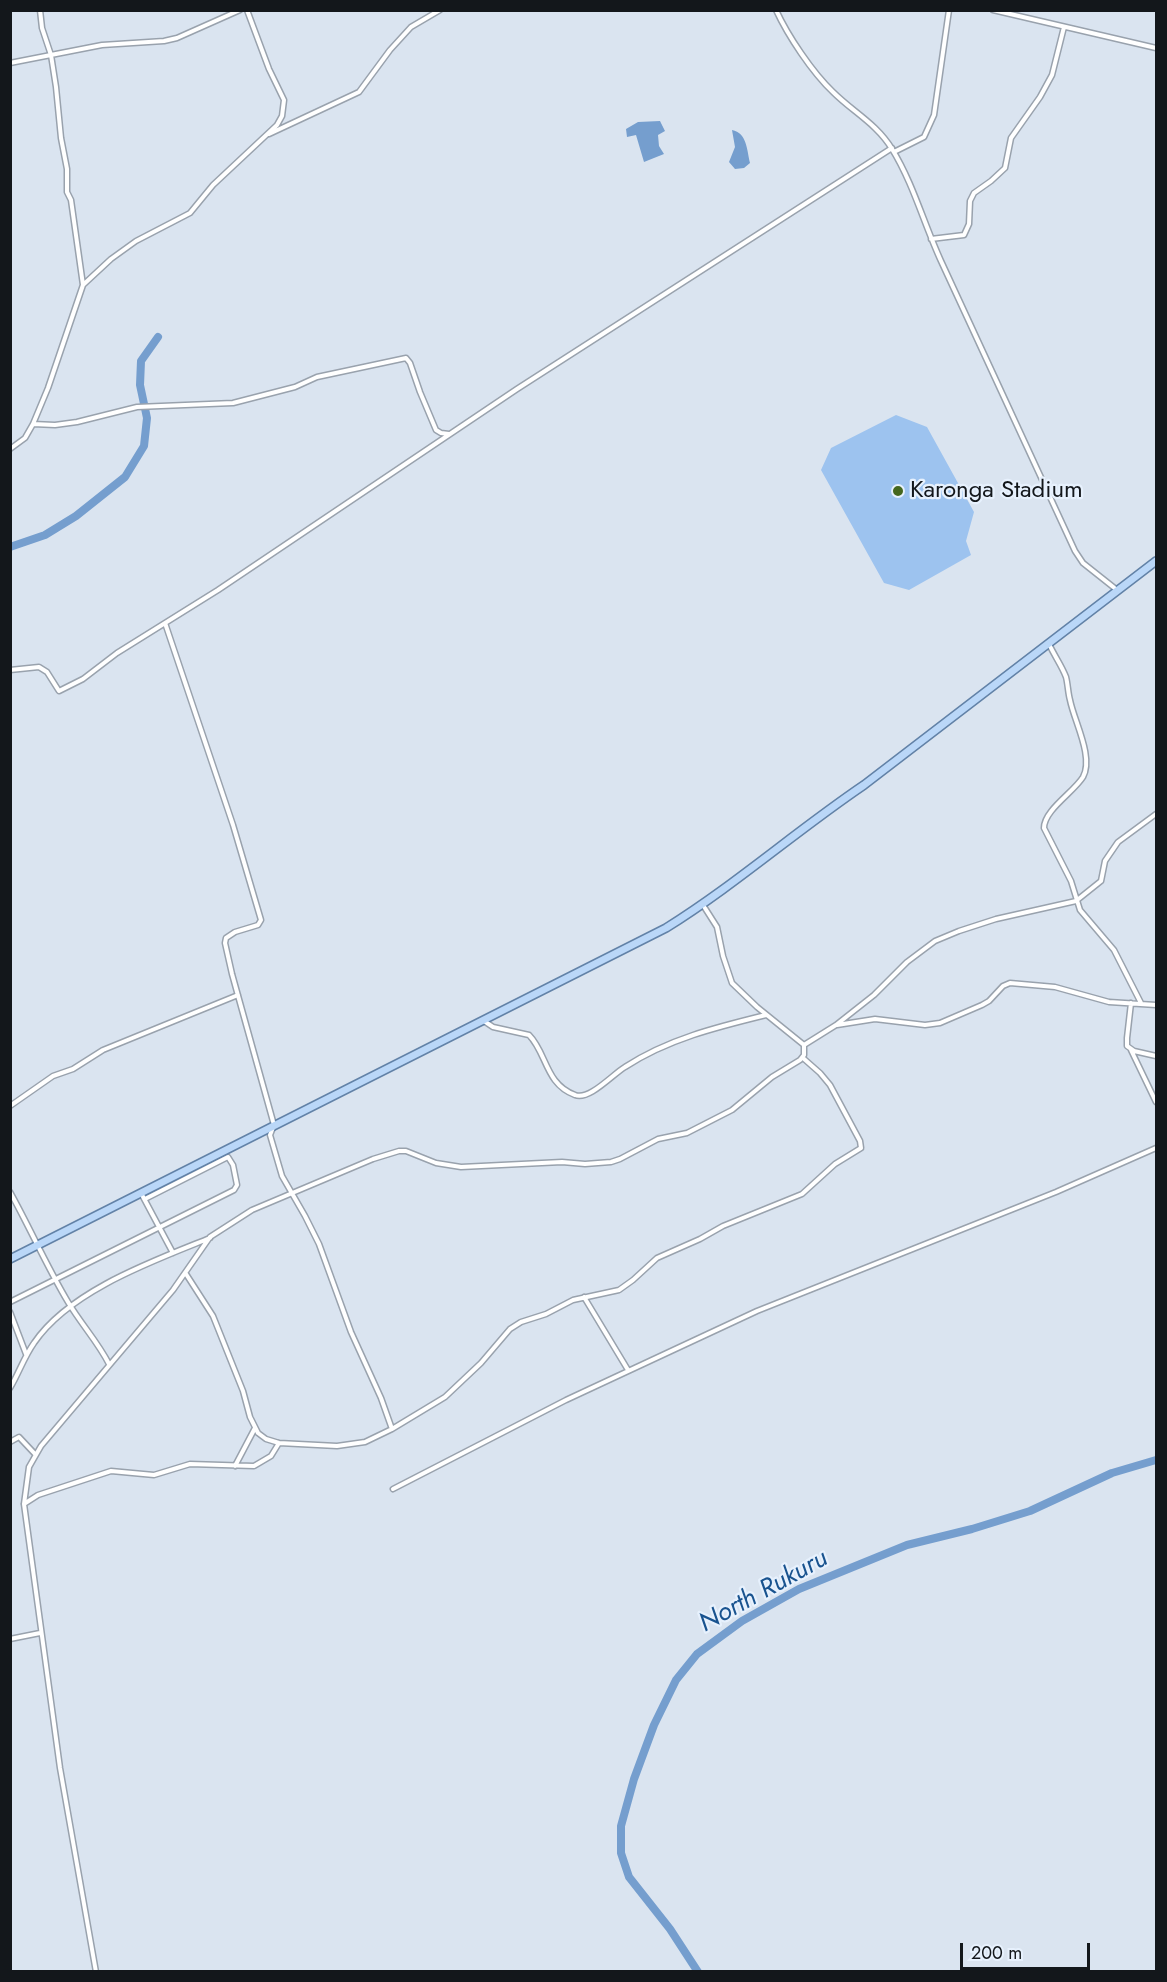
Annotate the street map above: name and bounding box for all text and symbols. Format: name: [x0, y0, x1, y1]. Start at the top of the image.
place label: Karonga Stadium: [910, 477, 1083, 505]
marker: Karonga Stadium: [891, 484, 905, 498]
water label: North Rukuru: [694, 1544, 834, 1640]
scale bar: [963, 1931, 1094, 1969]
text: 200 m: [971, 1940, 1022, 1966]

